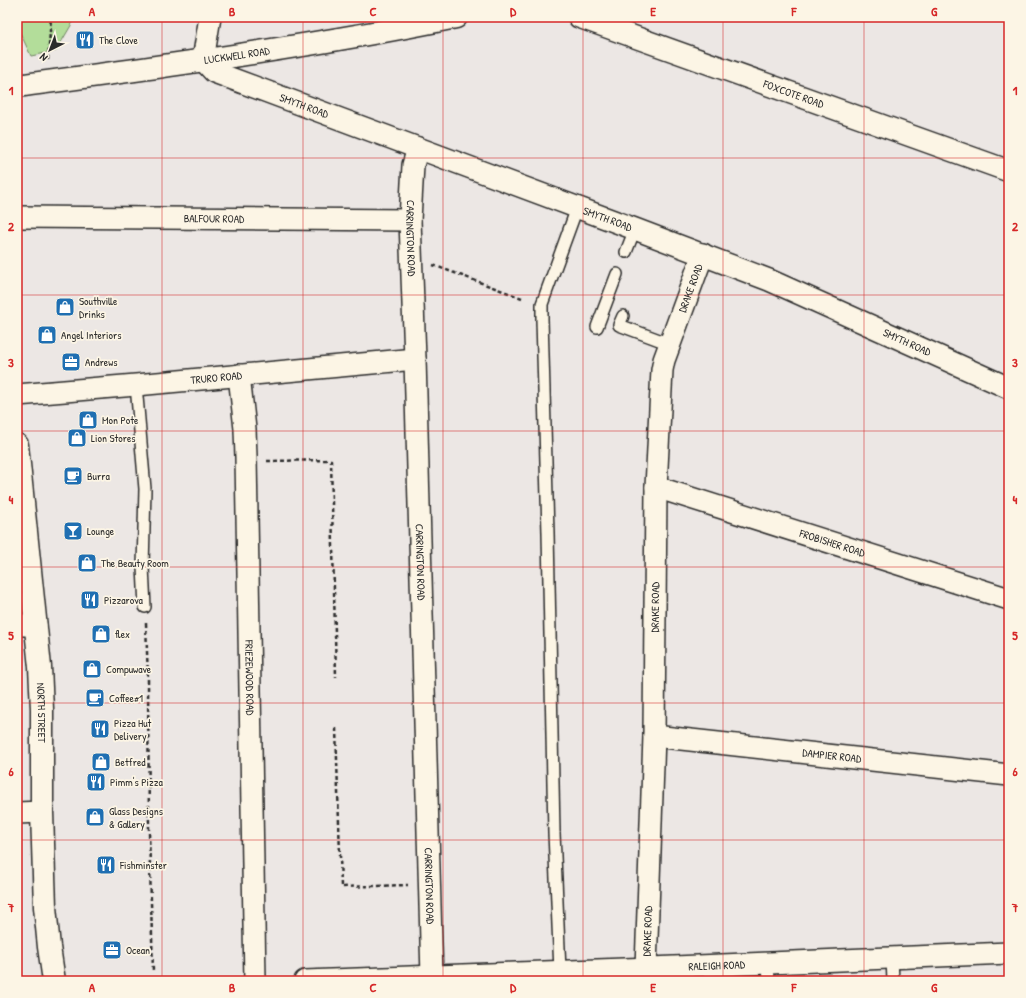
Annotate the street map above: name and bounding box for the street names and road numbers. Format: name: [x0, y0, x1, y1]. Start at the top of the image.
street label: LUCKWELL ROAD: [203, 43, 271, 67]
street label: FOXCOTE ROAD: [761, 76, 827, 111]
street label: SMYTH ROAD: [278, 90, 331, 121]
street label: CARRINGTON ROAD: [403, 200, 419, 277]
street label: SMYTH ROAD: [581, 203, 635, 235]
street label: BALFOUR ROAD: [184, 211, 245, 226]
street label: DRAKE ROAD: [675, 261, 706, 314]
street label: SMYTH ROAD: [881, 325, 934, 359]
street label: TRURO ROAD: [190, 368, 243, 387]
street label: CARRINGTON ROAD: [413, 524, 429, 601]
street label: FROBISHER ROAD: [797, 526, 867, 560]
street label: DRAKE ROAD: [648, 581, 662, 632]
street label: FRIEZEWOOD ROAD: [242, 639, 257, 716]
street label: NORTH STREET: [34, 682, 49, 744]
street label: DAMPIER ROAD: [802, 745, 863, 766]
street label: CARRINGTON ROAD: [421, 847, 438, 925]
street label: DRAKE ROAD: [639, 905, 655, 957]
street label: RALEIGH ROAD: [688, 957, 746, 974]

